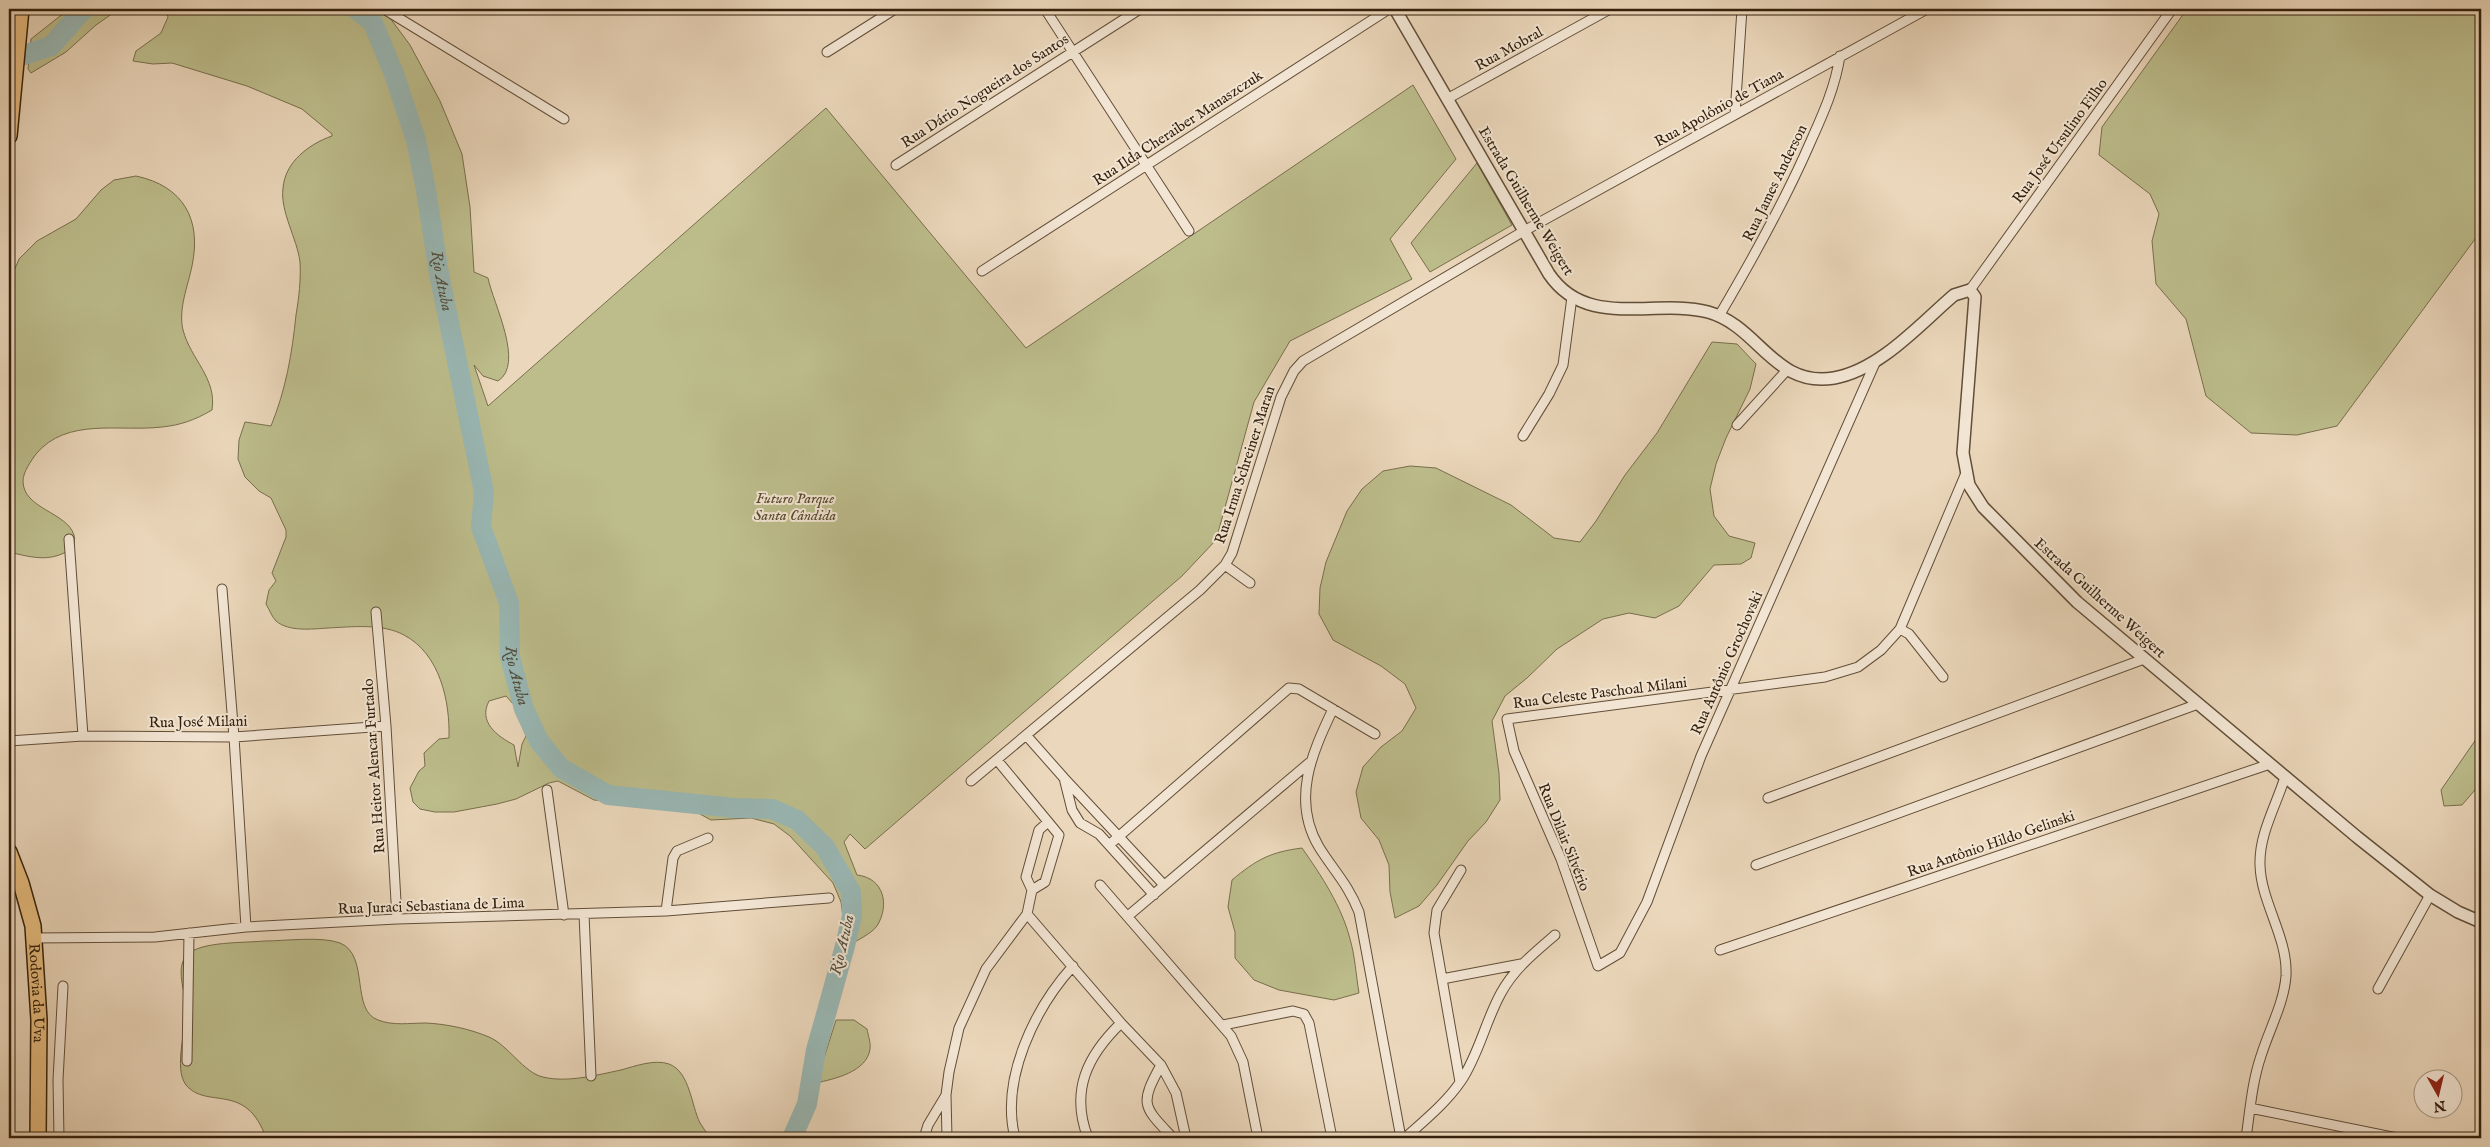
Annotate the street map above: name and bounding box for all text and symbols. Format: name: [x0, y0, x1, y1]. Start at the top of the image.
street label: Rua Mobral: [1472, 22, 1547, 75]
street label: Rua Dário Nogueira dos Santos: [898, 30, 1072, 152]
street label: Rua Apolônio de Tiana: [1651, 64, 1787, 151]
street label: Rua Ilda Cheraiber Manaszczuk: [1089, 65, 1267, 190]
street label: Rua José Ursulino Filho: [2008, 75, 2112, 207]
street label: Rua James Anderson: [1738, 121, 1812, 245]
street label: Estrada Guilherme Weigert: [1474, 123, 1578, 279]
water label: Rio Atuba: [426, 249, 456, 313]
street label: Rua Irma Schreiner Maran: [1210, 384, 1280, 546]
park label: Futuro Parque Santa Cândida: [754, 489, 837, 525]
street label: Estrada Guilherme Weigert: [2030, 534, 2170, 662]
street label: Rua Antônio Grochovski: [1687, 588, 1767, 738]
water label: Rio Atuba: [500, 646, 533, 708]
street label: Rua Celeste Paschoal Milani: [1512, 673, 1688, 713]
street label: Rua Heitor Alencar Furtado: [358, 678, 390, 854]
street label: Rua José Milani: [148, 712, 248, 732]
street label: Rua Dilair Silvério: [1534, 780, 1594, 894]
street label: Rua Antônio Hildo Gelinski: [1905, 806, 2077, 882]
street label: Rua Juraci Sebastiana de Lima: [337, 893, 525, 919]
water label: Rio Atuba: [826, 913, 860, 977]
street label: Rodovia da Uva: [25, 943, 49, 1043]
north arrow: [2412, 1070, 2462, 1120]
text: N: [2432, 1096, 2448, 1116]

